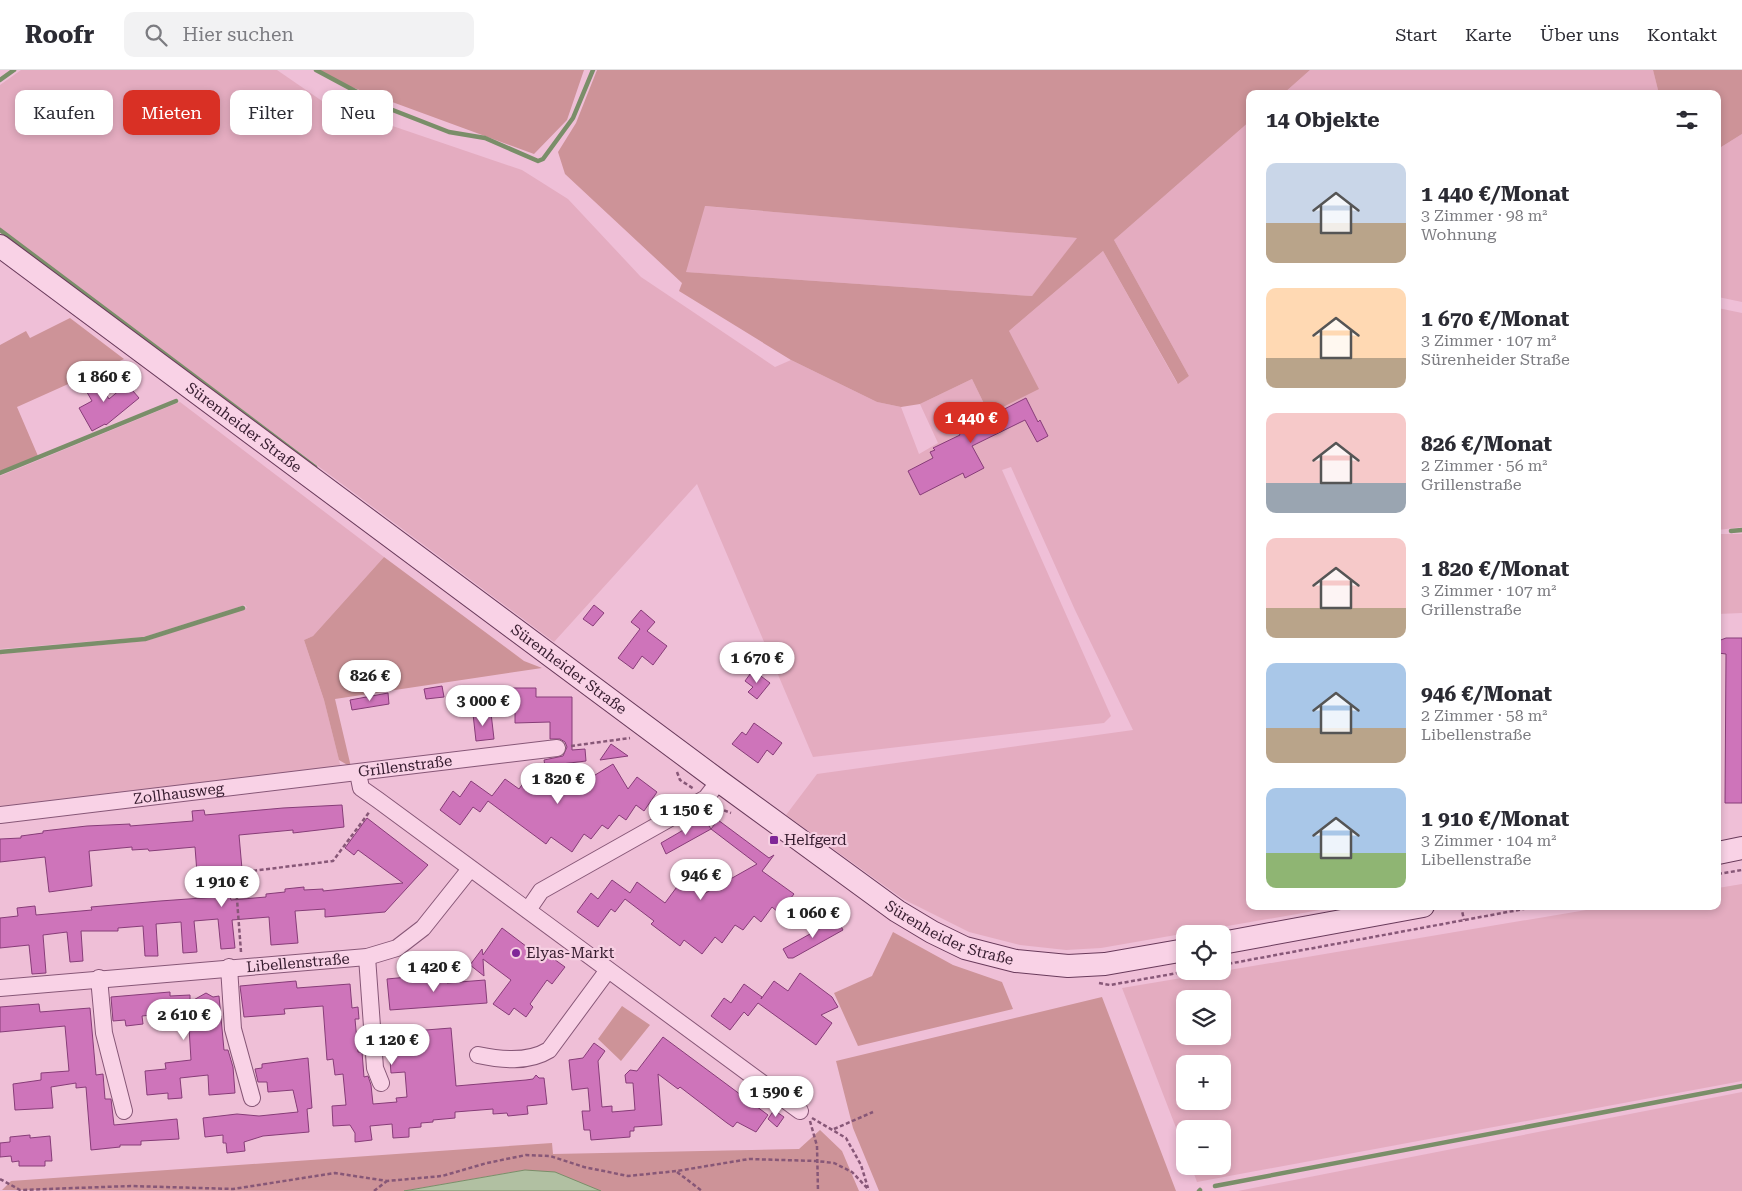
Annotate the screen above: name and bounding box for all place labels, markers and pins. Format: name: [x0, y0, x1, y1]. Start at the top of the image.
pin: 1 860 €: [58, 360, 150, 403]
pin: 1 440 €: [925, 402, 1017, 444]
pin: 1 670 €: [711, 642, 803, 684]
pin: 826 €: [335, 660, 405, 702]
pin: 3 000 €: [437, 684, 529, 727]
pin: 1 820 €: [512, 762, 604, 805]
pin: 1 150 €: [640, 794, 732, 836]
place label: Helfgerd: [784, 831, 847, 849]
marker: Helfgerd: [768, 834, 780, 846]
pin: 946 €: [666, 858, 736, 901]
pin: 1 910 €: [176, 866, 268, 908]
pin: 1 060 €: [767, 896, 859, 939]
place label: Elyas-Markt: [526, 944, 615, 962]
marker: Elyas-Markt: [510, 947, 522, 959]
pin: 1 420 €: [388, 950, 480, 993]
pin: 2 610 €: [138, 998, 230, 1041]
pin: 1 120 €: [346, 1024, 438, 1066]
pin: 1 590 €: [730, 1076, 822, 1118]

